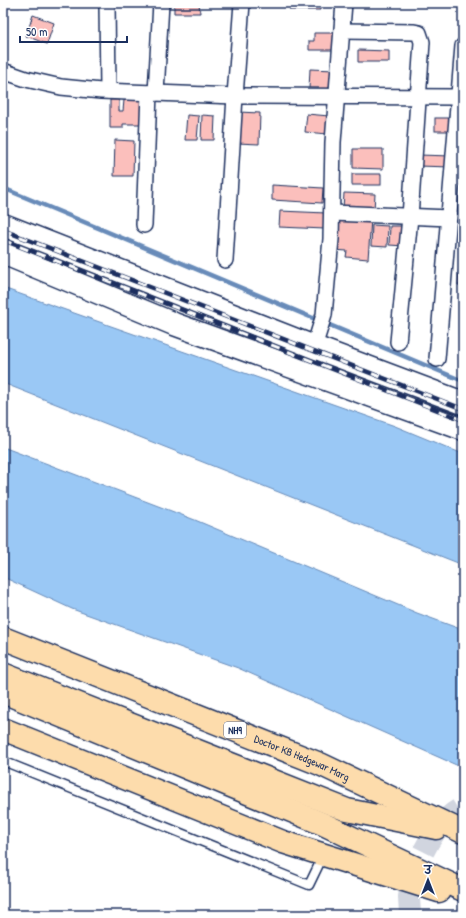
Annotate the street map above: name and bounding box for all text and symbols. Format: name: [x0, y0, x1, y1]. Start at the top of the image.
scale bar: [20, 18, 127, 44]
text: 50 m: [26, 23, 47, 40]
road number: NH9: [224, 722, 246, 738]
street label: Doctor KB Hedgewar Marg: [252, 732, 352, 784]
north arrow: [408, 860, 448, 900]
text: उ: [423, 863, 433, 877]

